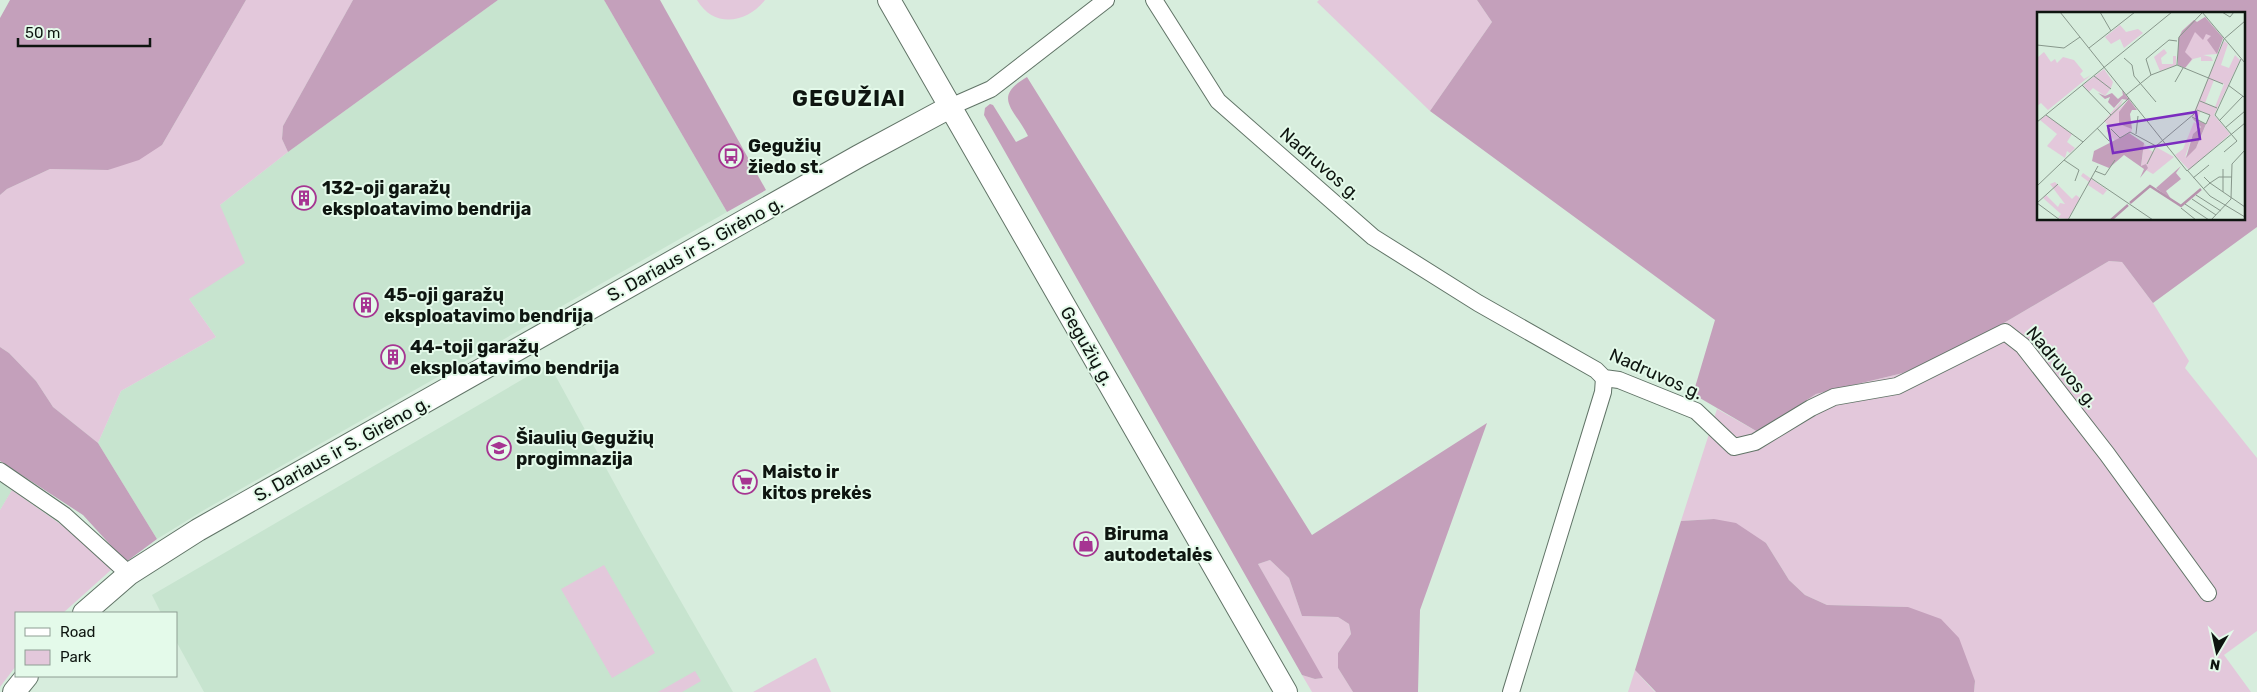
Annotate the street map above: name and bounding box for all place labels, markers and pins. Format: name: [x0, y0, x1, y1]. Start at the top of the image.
place label: Gegužių žiedo st.: [748, 135, 823, 178]
bus stop icon: Gegužių žiedo st.: [718, 143, 744, 169]
place label: 132-oji garažų eksploatavimo bendrija: [322, 177, 531, 220]
building icon: 132-oji garažų eksploatavimo bendrija: [291, 185, 317, 211]
place label: 45-oji garažų eksploatavimo bendrija: [384, 284, 593, 327]
building icon: 45-oji garažų eksploatavimo bendrija: [353, 292, 379, 318]
place label: 44-toji garažų eksploatavimo bendrija: [410, 336, 619, 379]
building icon: 44-toji garažų eksploatavimo bendrija: [380, 344, 406, 370]
place label: Šiaulių Gegužių progimnazija: [516, 427, 654, 470]
school or university icon: Šiaulių Gegužių progimnazija: [486, 435, 512, 461]
place label: Maisto ir kitos prekės: [762, 461, 872, 504]
supermarket icon: Maisto ir kitos prekės: [732, 469, 758, 495]
place label: Biruma autodetalės: [1104, 523, 1212, 566]
shop icon: Biruma autodetalės: [1073, 531, 1099, 557]

